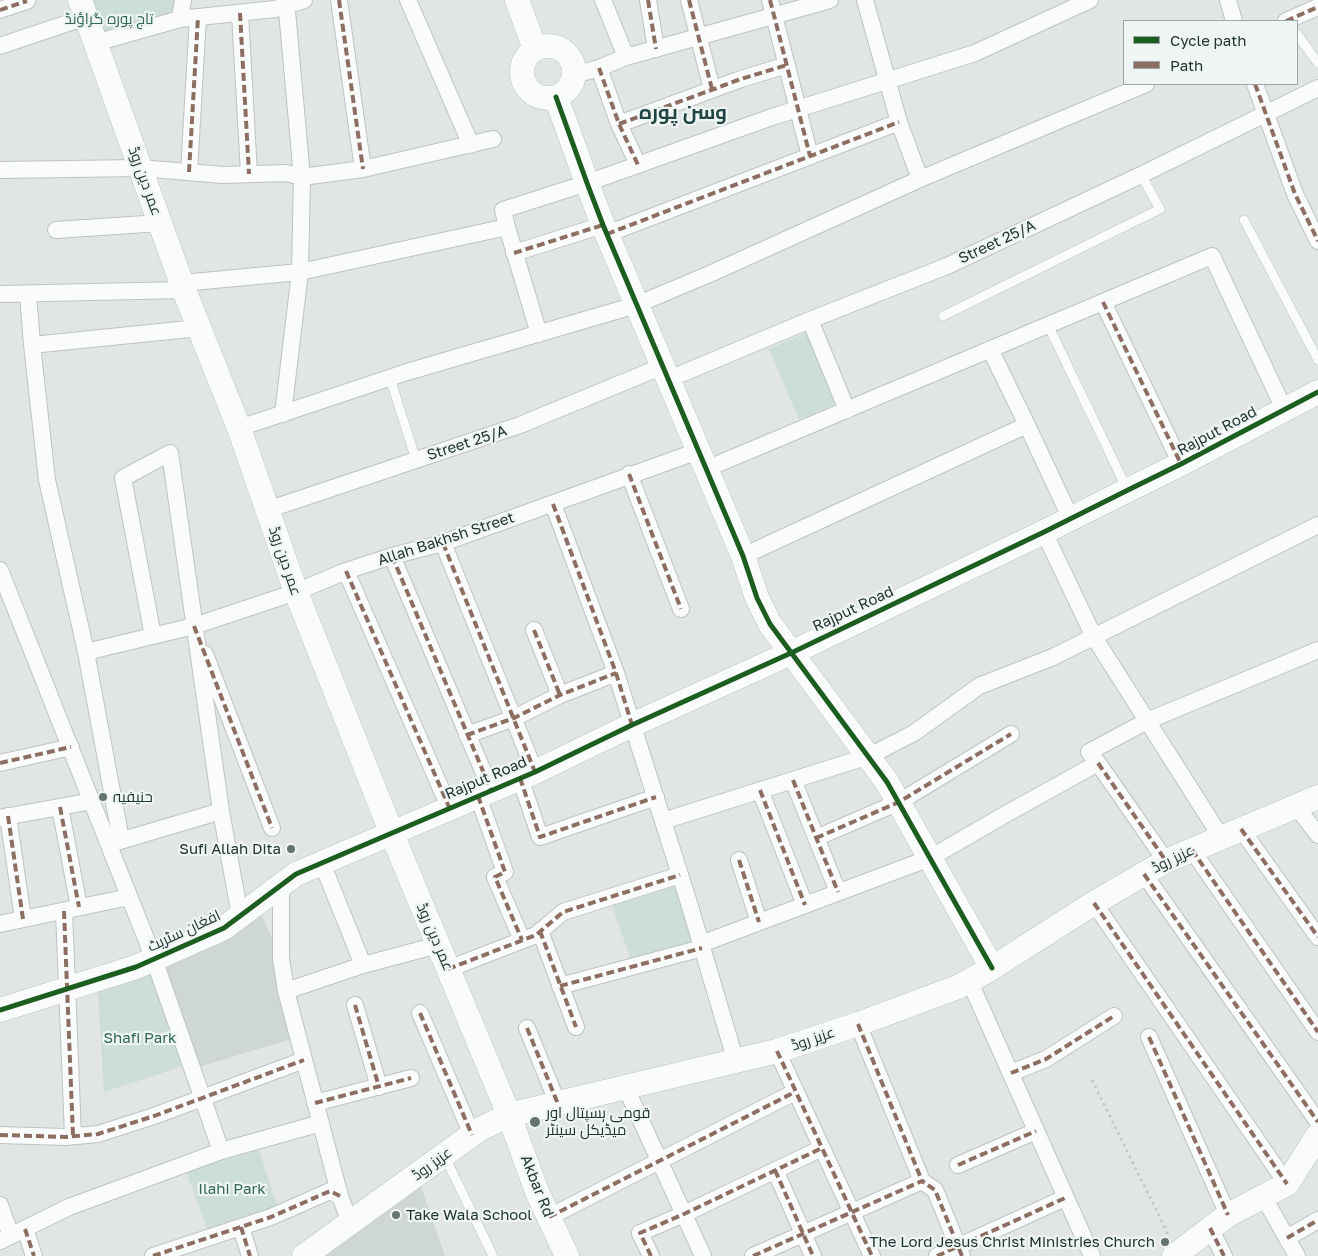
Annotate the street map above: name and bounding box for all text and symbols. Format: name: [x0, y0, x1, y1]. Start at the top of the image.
park label: تاج پورہ گراؤنڈ: [65, 10, 153, 28]
legend: [1123, 20, 1298, 85]
text: Cycle path: [1170, 31, 1246, 49]
text: Path: [1170, 56, 1203, 74]
district label: وسن پورہ: [639, 101, 727, 125]
street label: عمر دین روڈ: [124, 144, 166, 218]
street label: Street 25/A: [956, 216, 1038, 268]
street label: Rajput Road: [1174, 403, 1260, 459]
street label: Street 25/A: [425, 422, 509, 464]
street label: Allah Bakhsh Street: [376, 508, 516, 570]
street label: عمر دین روڈ: [265, 524, 305, 598]
street label: Rajput Road: [810, 582, 896, 636]
street label: Rajput Road: [442, 753, 530, 803]
place label: حنیفیہ: [113, 788, 153, 806]
marker: حنیفیہ: [97, 791, 109, 803]
place label: Sufi Allah Dita: [179, 840, 281, 858]
street label: عزیز روڈ: [1149, 841, 1197, 877]
marker: Sufi Allah Dita: [285, 843, 297, 855]
street label: عمر دین روڈ: [413, 900, 457, 974]
street label: افغان سٹریٹ: [145, 906, 223, 956]
street label: عزیز روڈ: [789, 1023, 837, 1055]
park label: Shafi Park: [103, 1029, 177, 1047]
place label: قومی ہسپتال اور میڈیکل سینٹر: [546, 1104, 650, 1139]
marker: قومی ہسپتال اور میڈیکل سینٹر: [528, 1115, 542, 1129]
street label: عزیز روڈ: [409, 1143, 455, 1185]
street label: Akbar Rd: [516, 1152, 558, 1220]
park label: Ilahi Park: [198, 1180, 266, 1198]
place label: Take Wala School: [406, 1206, 532, 1224]
marker: Take Wala School: [390, 1209, 402, 1221]
place label: The Lord Jesus Christ Ministries Church: [869, 1233, 1155, 1251]
marker: The Lord Jesus Christ Ministries Church: [1159, 1236, 1171, 1248]

